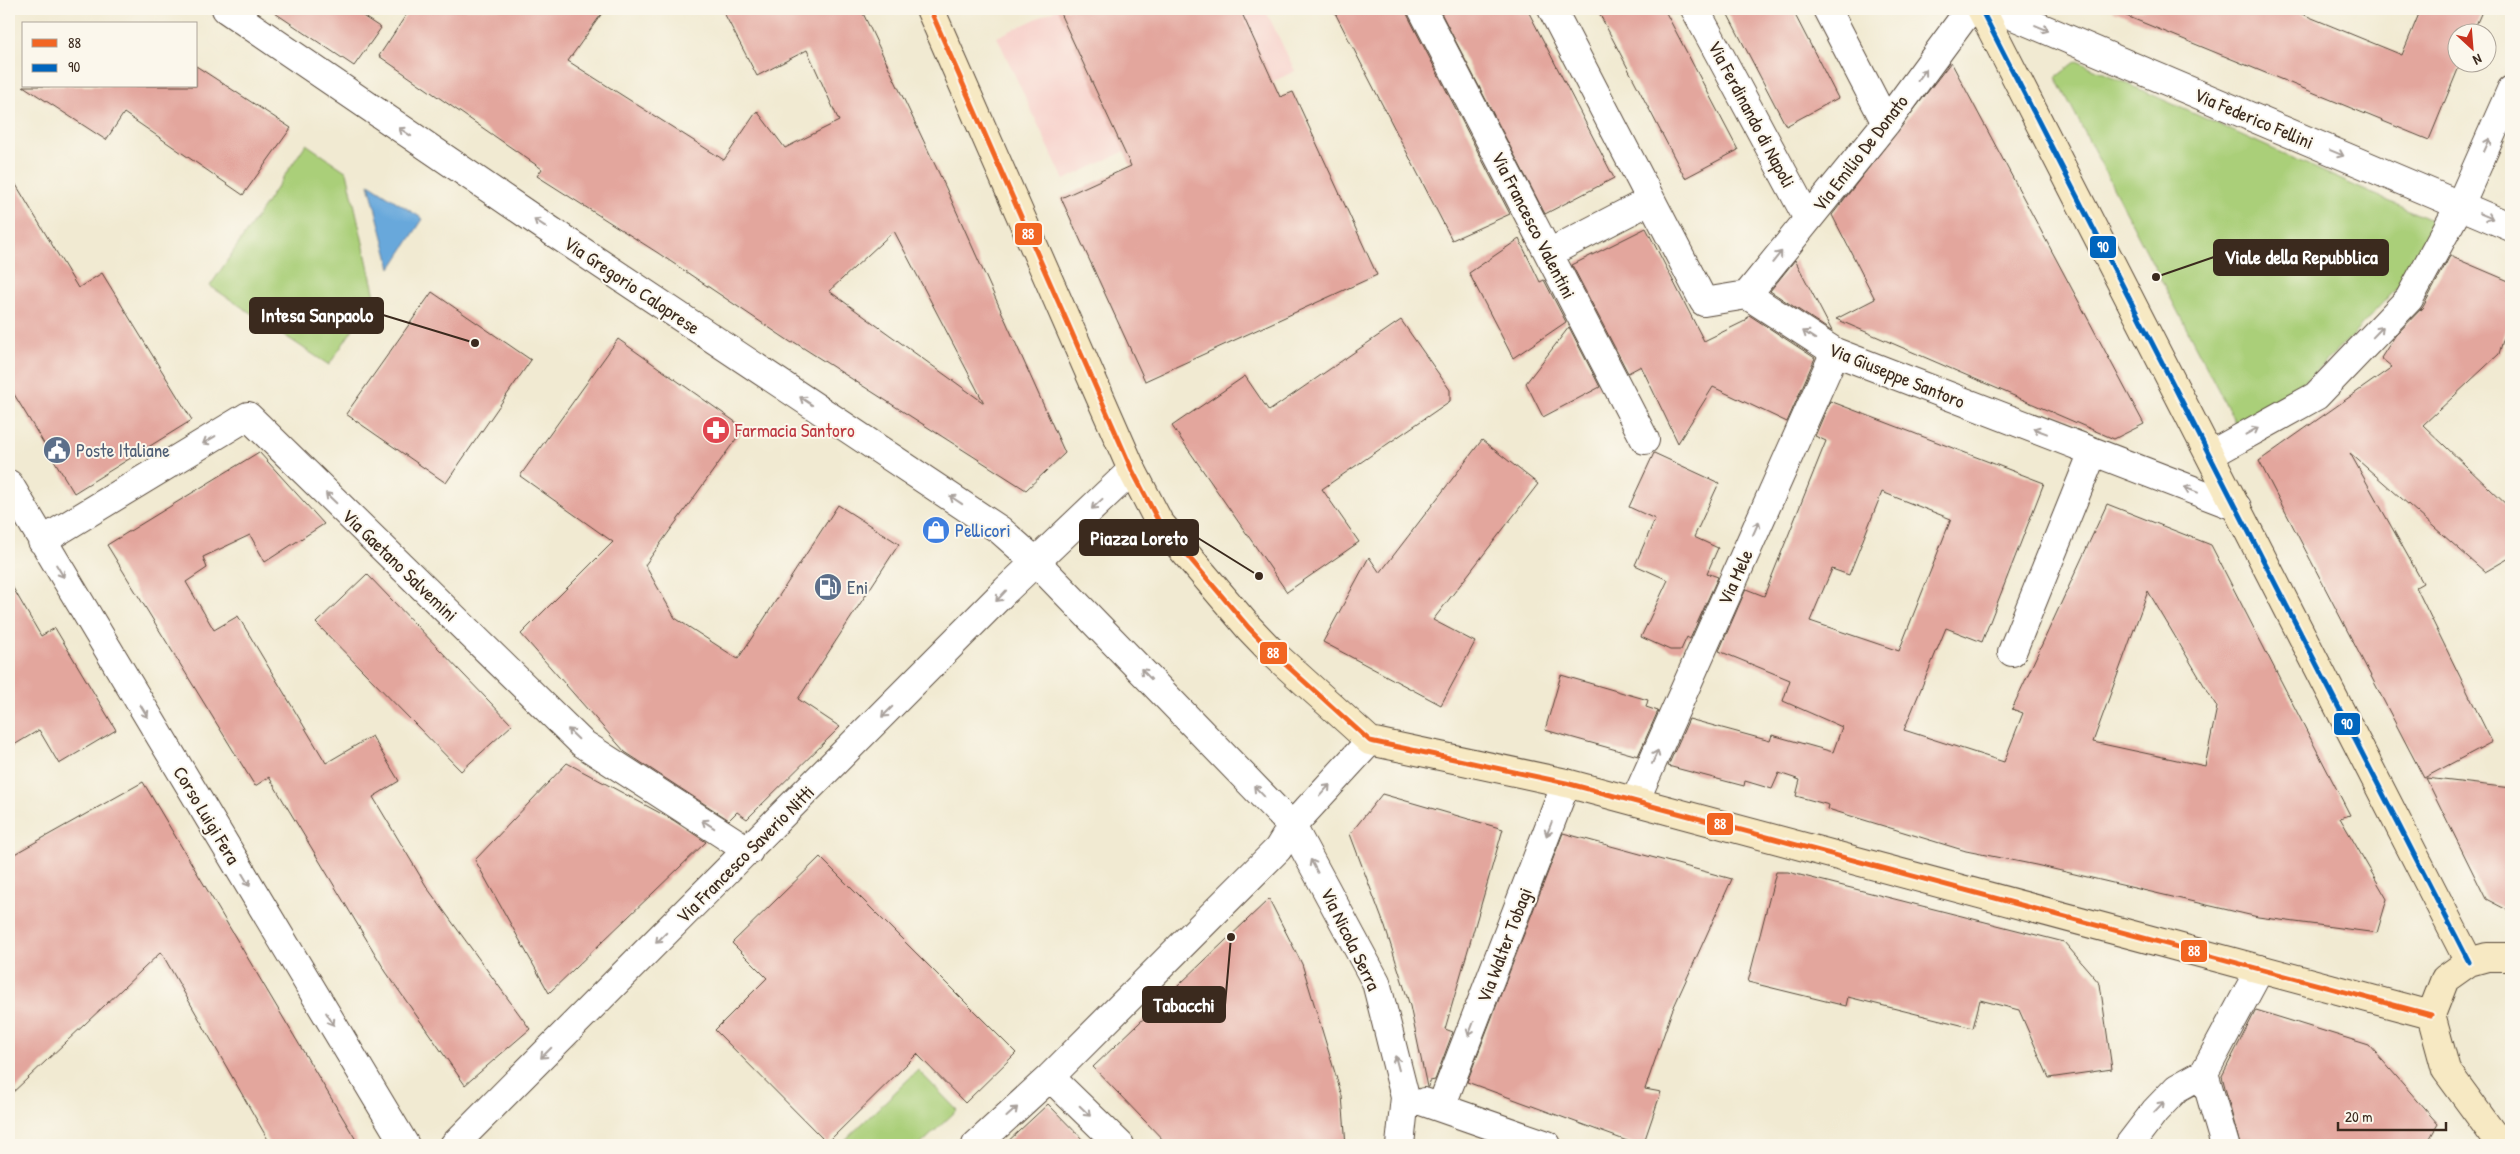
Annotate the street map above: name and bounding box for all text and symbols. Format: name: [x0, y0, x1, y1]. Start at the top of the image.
legend: [22, 22, 198, 88]
north arrow: [2448, 22, 2498, 72]
one-way arrow: [2034, 23, 2049, 33]
text: 88: [68, 32, 81, 53]
street label: Via Ferdinando di Napoli: [1702, 36, 1802, 192]
text: N: [2470, 50, 2485, 71]
text: 90: [68, 56, 81, 77]
one-way arrow: [1917, 68, 1927, 82]
street label: Via Federico Fellini: [2190, 81, 2318, 155]
street label: Via Emilio De Donato: [1806, 89, 1914, 217]
one-way arrow: [399, 126, 413, 136]
one-way arrow: [2483, 138, 2492, 153]
street label: Via Francesco Valentini: [1486, 147, 1582, 303]
one-way arrow: [2329, 148, 2344, 158]
one-way arrow: [2478, 212, 2493, 222]
one-way arrow: [533, 218, 547, 228]
line badge: 88: [1014, 222, 1043, 246]
text: 88: [1022, 224, 1034, 243]
street label: Via Gregorio Caloprese: [559, 230, 706, 340]
line badge: 90: [2089, 235, 2117, 259]
text: 90: [2097, 237, 2109, 256]
callout: Viale della Repubblica: [2214, 240, 2388, 275]
text: Viale della Repubblica: [2224, 243, 2378, 271]
one-way arrow: [1772, 251, 1783, 264]
callout: Intesa Sanpaolo: [250, 298, 383, 333]
text: Intesa Sanpaolo: [261, 301, 373, 329]
one-way arrow: [2372, 325, 2384, 338]
one-way arrow: [1803, 330, 1817, 340]
street label: Via Giuseppe Santoro: [1825, 336, 1969, 414]
one-way arrow: [799, 395, 813, 406]
pharmacy icon: Farmacia Santoro: [701, 415, 731, 445]
place label: Farmacia Santoro: [734, 417, 855, 443]
one-way arrow: [2032, 426, 2048, 435]
one-way arrow: [2245, 426, 2259, 436]
public building icon: Poste Italiane: [42, 435, 72, 465]
one-way arrow: [202, 435, 216, 445]
place label: Poste Italiane: [76, 437, 170, 463]
one-way arrow: [2184, 485, 2199, 494]
one-way arrow: [325, 492, 338, 504]
one-way arrow: [949, 495, 963, 505]
one-way arrow: [1091, 498, 1103, 510]
street label: Via Gaetano Salvemini: [336, 503, 464, 627]
shop icon: Pellicori: [921, 515, 951, 545]
place label: Pellicori: [955, 517, 1011, 543]
callout: Piazza Loreto: [1080, 520, 1198, 555]
one-way arrow: [1752, 521, 1762, 536]
text: Piazza Loreto: [1090, 524, 1188, 551]
street label: Via Mele: [1711, 545, 1759, 609]
one-way arrow: [56, 564, 66, 578]
fuel station icon: Eni: [813, 572, 843, 602]
place label: Eni: [847, 574, 868, 600]
one-way arrow: [995, 589, 1007, 602]
line badge: 88: [1259, 641, 1288, 665]
text: 88: [1267, 643, 1279, 662]
one-way arrow: [1140, 668, 1152, 680]
one-way arrow: [140, 703, 150, 717]
one-way arrow: [881, 706, 893, 718]
line badge: 90: [2333, 712, 2361, 736]
text: 90: [2341, 714, 2353, 733]
one-way arrow: [566, 728, 579, 740]
one-way arrow: [1650, 750, 1660, 765]
street label: Corso Luigi Fera: [167, 761, 247, 869]
street label: Via Francesco Saverio Nitti: [670, 779, 820, 929]
one-way arrow: [1319, 784, 1331, 797]
one-way arrow: [1253, 785, 1265, 797]
line badge: 88: [1706, 812, 1734, 836]
text: 88: [1714, 814, 1726, 833]
one-way arrow: [701, 819, 715, 829]
one-way arrow: [1544, 821, 1553, 836]
one-way arrow: [1309, 859, 1318, 874]
one-way arrow: [241, 872, 251, 886]
street label: Via Nicola Serra: [1315, 883, 1387, 995]
street label: Via Walter Tobagi: [1470, 884, 1538, 1006]
one-way arrow: [655, 932, 667, 944]
line badge: 88: [2180, 939, 2208, 963]
text: 88: [2188, 941, 2200, 960]
callout: Tabacchi: [1143, 987, 1225, 1022]
text: Tabacchi: [1152, 991, 1215, 1018]
one-way arrow: [325, 1012, 335, 1026]
one-way arrow: [1466, 1021, 1475, 1036]
one-way arrow: [540, 1047, 552, 1059]
one-way arrow: [1391, 1055, 1401, 1071]
scale bar: [2338, 1099, 2445, 1131]
one-way arrow: [2153, 1101, 2165, 1114]
one-way arrow: [1079, 1105, 1092, 1117]
text: 20 m: [2345, 1106, 2372, 1127]
one-way arrow: [1005, 1107, 1018, 1118]

